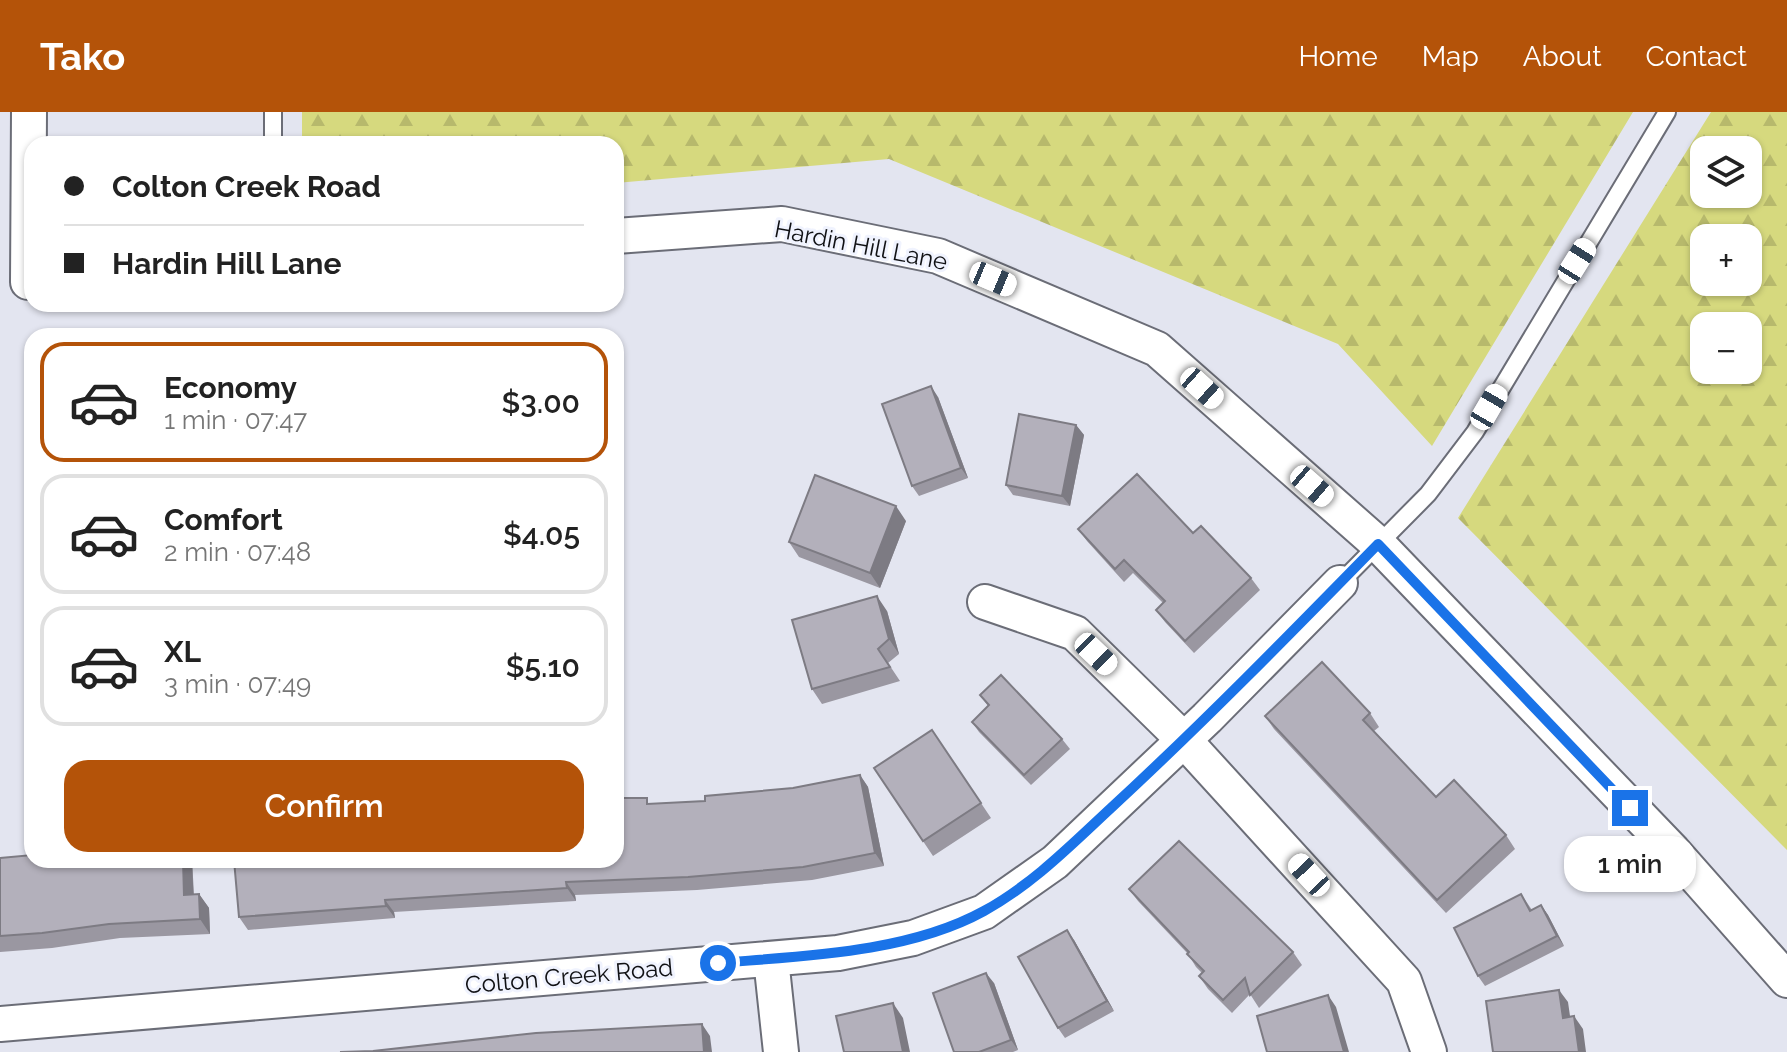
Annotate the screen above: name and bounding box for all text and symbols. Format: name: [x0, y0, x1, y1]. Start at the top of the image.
text: Tako: [40, 34, 125, 79]
text: Home: [1298, 40, 1378, 73]
text: Map: [1422, 40, 1479, 73]
text: About: [1523, 40, 1602, 73]
text: Contact: [1646, 40, 1747, 73]
map controls: [1690, 136, 1762, 384]
button: layers: [1690, 136, 1762, 208]
text: Colton Creek Road: [112, 169, 381, 204]
street label: Hardin Hill Lane: [772, 214, 950, 276]
button: +: [1690, 224, 1762, 296]
car: [1554, 234, 1600, 288]
text: Hardin Hill Lane: [112, 246, 341, 281]
car: [966, 259, 1020, 299]
button: −: [1690, 312, 1762, 384]
car: [1176, 363, 1228, 413]
icon: car: [68, 366, 140, 438]
text: Economy: [164, 370, 297, 405]
car: [1467, 380, 1511, 434]
text: $3.00: [502, 385, 580, 420]
text: 1 min · 07:47: [164, 405, 307, 435]
car: [1286, 461, 1338, 511]
icon: car: [68, 498, 140, 570]
text: Comfort: [164, 502, 283, 537]
text: $4.05: [503, 517, 580, 552]
text: 2 min · 07:48: [164, 537, 311, 567]
car: [1070, 629, 1122, 679]
icon: car: [68, 630, 140, 702]
text: XL: [164, 634, 201, 669]
text: $5.10: [506, 649, 580, 684]
text: 3 min · 07:49: [164, 669, 311, 699]
button: Confirm: [64, 760, 584, 852]
route end: [1612, 790, 1648, 826]
callout: 1 min: [1564, 836, 1696, 892]
car: [1284, 849, 1334, 901]
text: 1 min: [1598, 849, 1662, 879]
route start: [700, 945, 736, 981]
street label: Colton Creek Road: [464, 952, 674, 1000]

